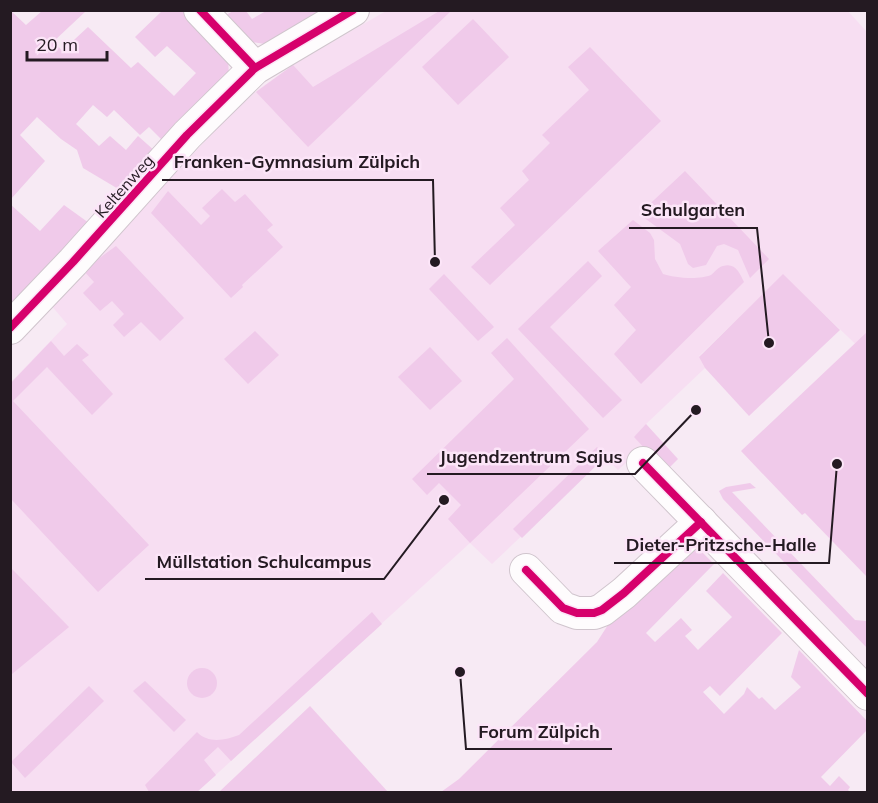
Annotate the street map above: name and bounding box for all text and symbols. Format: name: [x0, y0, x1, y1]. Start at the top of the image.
scale bar: [27, 24, 106, 62]
text: 20 m: [36, 33, 78, 56]
callout: Franken-Gymnasium Zülpich: [162, 144, 433, 180]
street label: Keltenweg: [90, 150, 158, 222]
text: Franken-Gymnasium Zülpich: [174, 150, 420, 173]
callout: Schulgarten: [629, 192, 757, 228]
text: Schulgarten: [641, 198, 745, 221]
callout: Jugendzentrum Sajus: [427, 438, 635, 474]
text: Jugendzentrum Sajus: [439, 445, 623, 468]
callout: Dieter-Pritzsche-Halle: [614, 527, 829, 563]
text: Dieter-Pritzsche-Halle: [626, 533, 816, 556]
callout: Müllstation Schulcampus: [145, 543, 384, 579]
text: Müllstation Schulcampus: [157, 550, 371, 573]
callout: Forum Zülpich: [466, 713, 612, 749]
text: Forum Zülpich: [478, 720, 600, 743]

